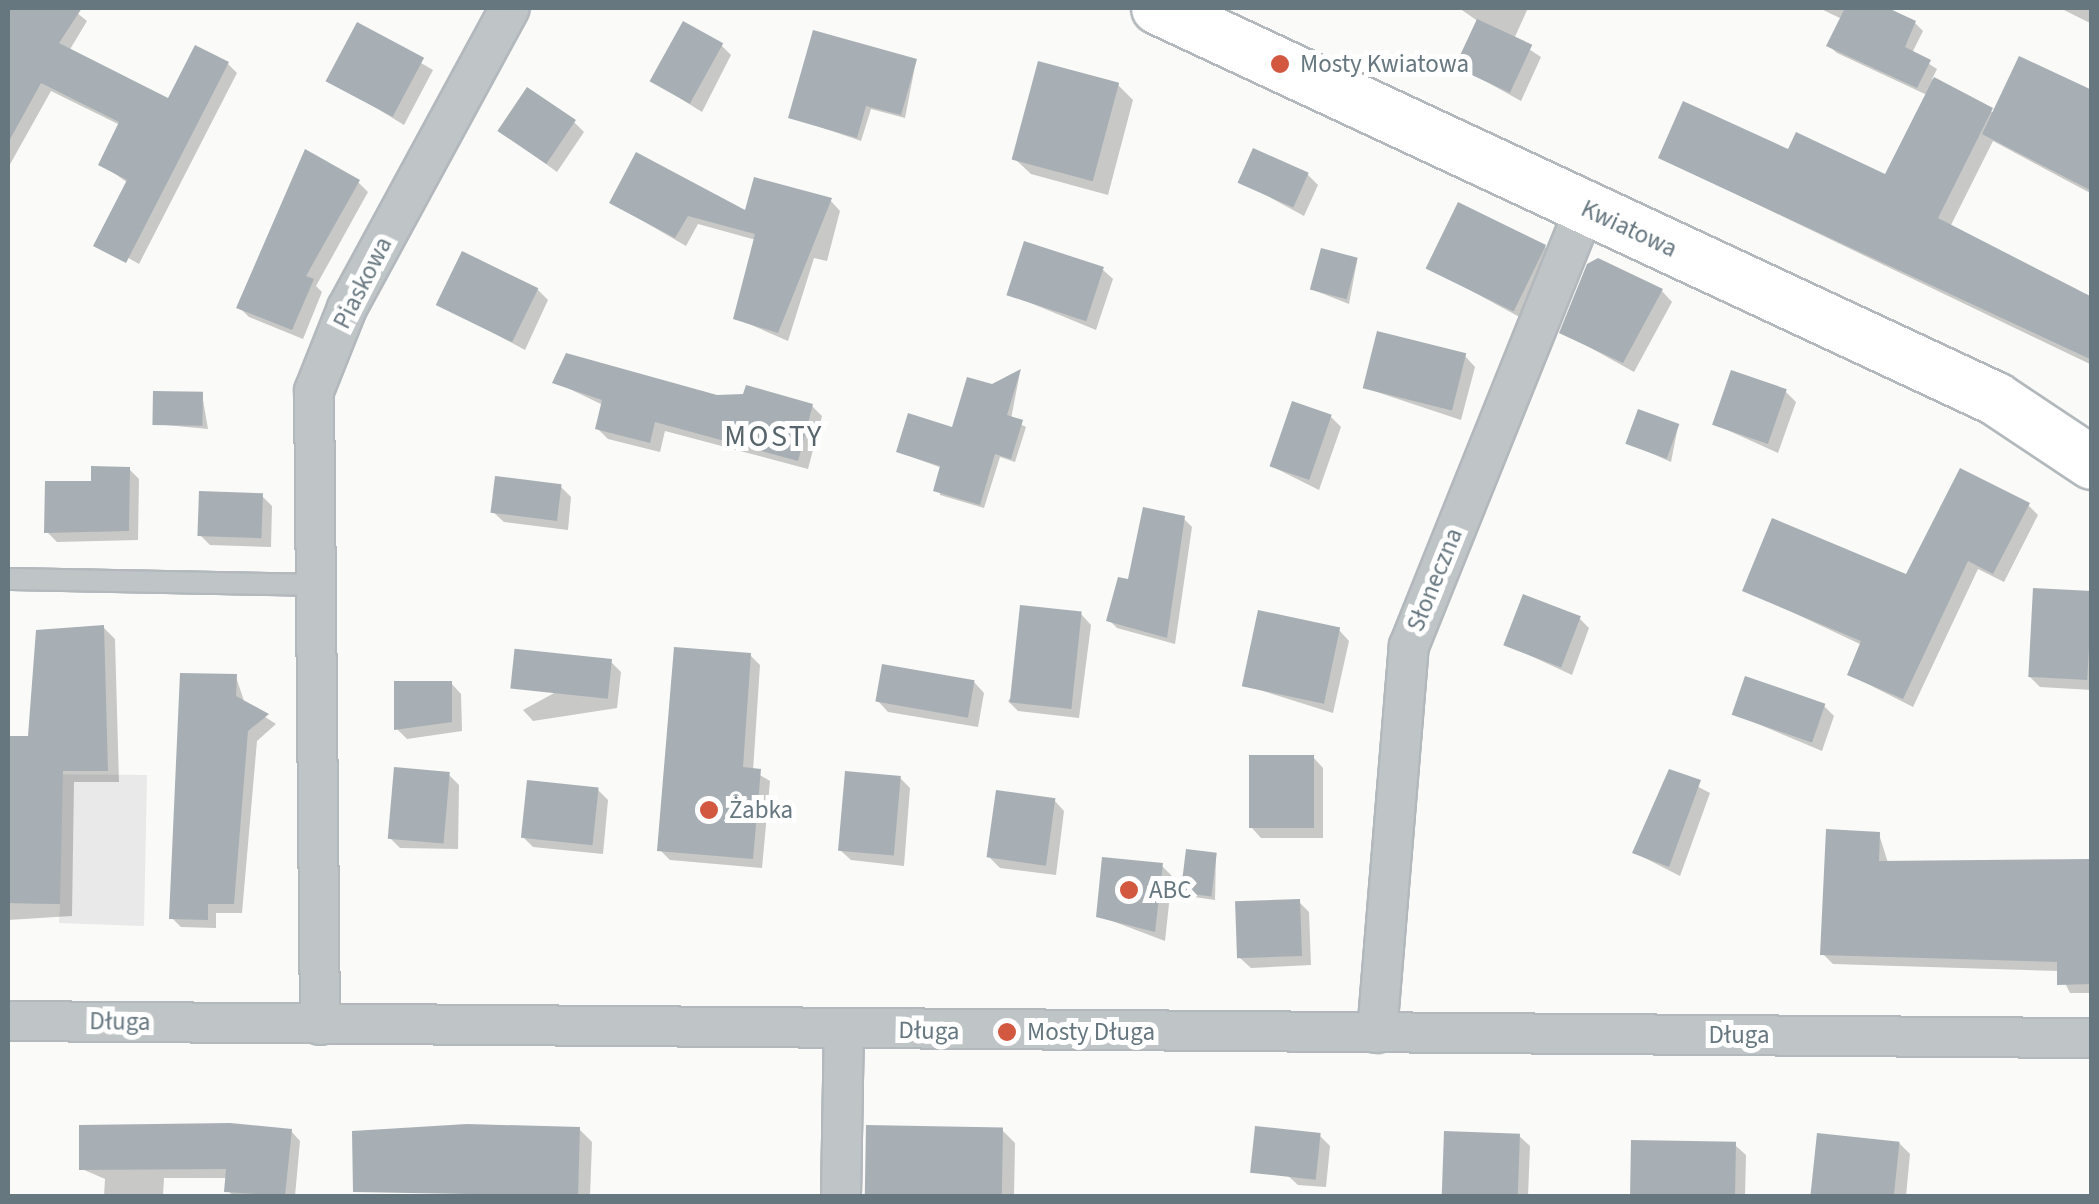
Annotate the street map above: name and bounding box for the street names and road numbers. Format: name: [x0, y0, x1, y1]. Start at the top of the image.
street label: Kwiatowa: [1576, 194, 1682, 264]
street label: Piaskowa: [327, 232, 399, 334]
street label: Słoneczna: [1401, 524, 1469, 636]
street label: Długa: [89, 1006, 151, 1038]
street label: Długa: [898, 1015, 960, 1047]
street label: Długa: [1708, 1020, 1770, 1050]

